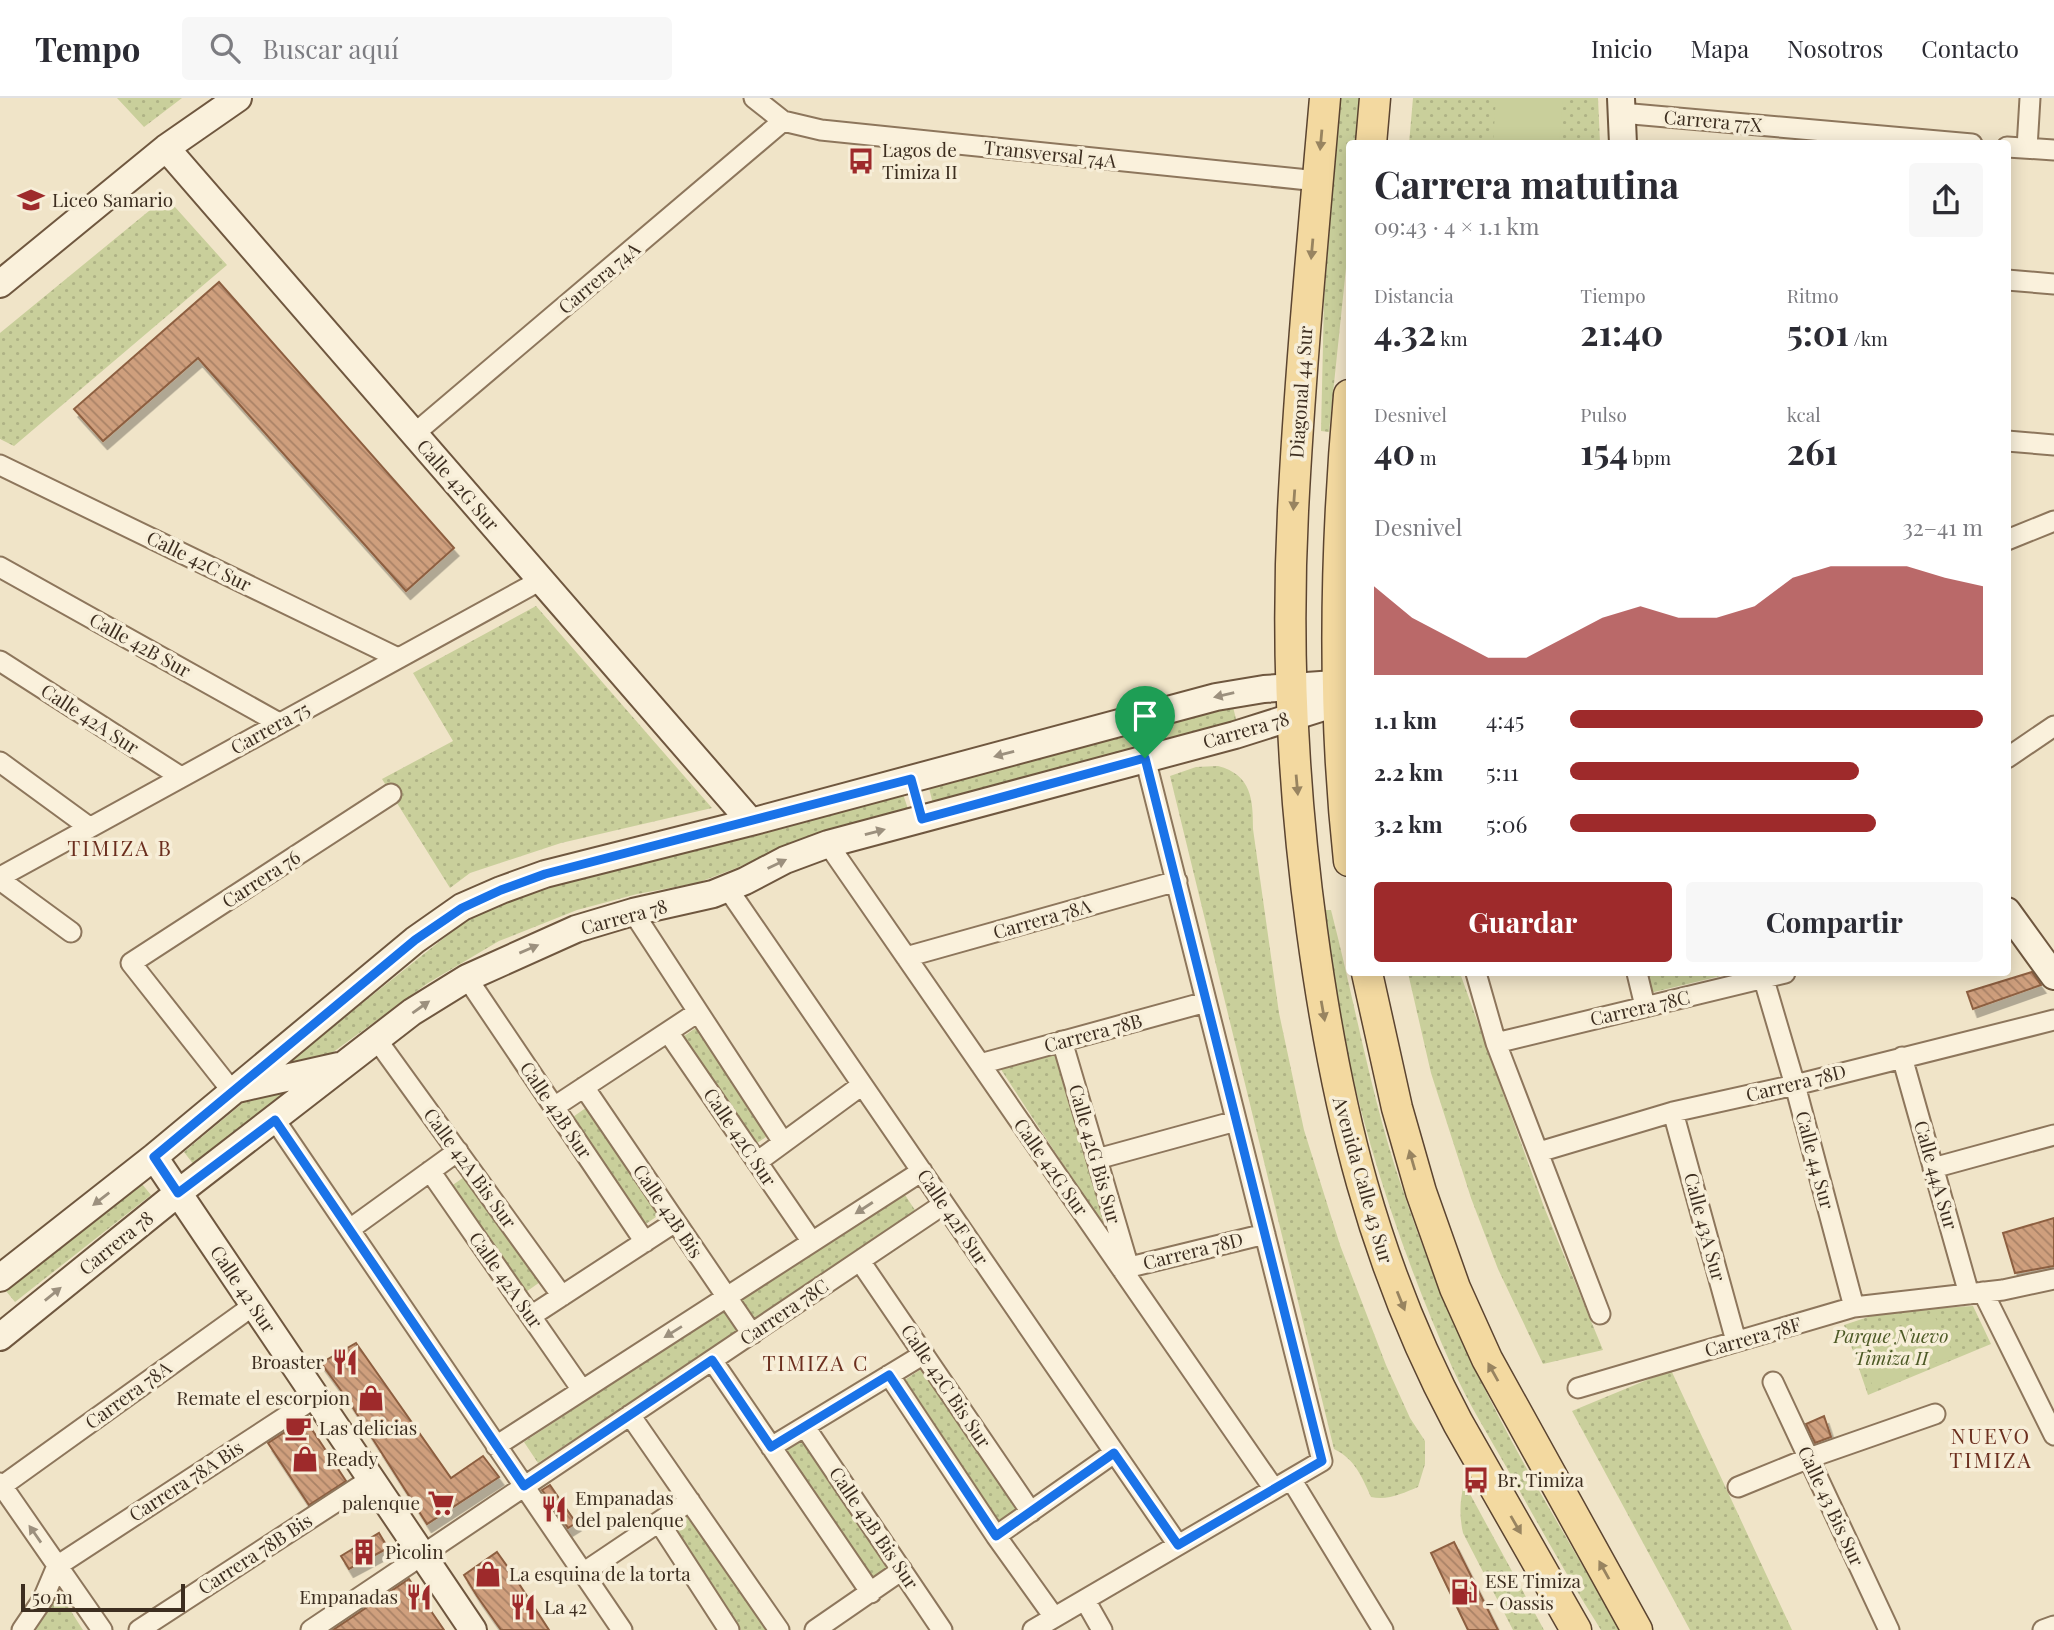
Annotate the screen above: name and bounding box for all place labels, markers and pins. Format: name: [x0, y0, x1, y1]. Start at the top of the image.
place label: Lagos de Timiza II: [882, 136, 958, 184]
bus stop icon: Lagos de Timiza II: [846, 146, 876, 176]
school or university icon: Liceo Samario: [16, 185, 46, 215]
place label: Liceo Samario: [52, 186, 173, 212]
pin: [1115, 686, 1175, 758]
restaurant icon: Broaster: [330, 1347, 360, 1377]
place label: Broaster: [251, 1348, 325, 1374]
shop icon: Remate el escorpion: [356, 1383, 386, 1413]
place label: Remate el escorpion: [176, 1384, 351, 1410]
cafe icon: Las delicias: [283, 1413, 313, 1443]
place label: Las delicias: [319, 1414, 417, 1440]
shop icon: Ready: [290, 1444, 320, 1474]
place label: Ready: [326, 1445, 378, 1471]
bus stop icon: Br. Timiza: [1461, 1465, 1491, 1495]
place label: Br. Timiza: [1497, 1466, 1584, 1492]
place label: Empanadas del palenque: [575, 1484, 684, 1532]
supermarket icon: palenque: [426, 1488, 456, 1518]
place label: palenque: [342, 1489, 420, 1515]
restaurant icon: Empanadas del palenque: [539, 1494, 569, 1524]
building icon: Picolin: [349, 1537, 379, 1567]
place label: Picolin: [385, 1538, 444, 1564]
shop icon: La esquina de la torta: [473, 1559, 503, 1589]
place label: La esquina de la torta: [509, 1560, 691, 1586]
place label: ESE Timiza - Oassis: [1485, 1567, 1582, 1615]
fuel station icon: ESE Timiza - Oassis: [1449, 1577, 1479, 1607]
restaurant icon: Empanadas: [404, 1582, 434, 1612]
place label: Empanadas: [299, 1583, 398, 1609]
restaurant icon: La 42: [508, 1592, 538, 1622]
place label: La 42: [544, 1593, 587, 1619]

